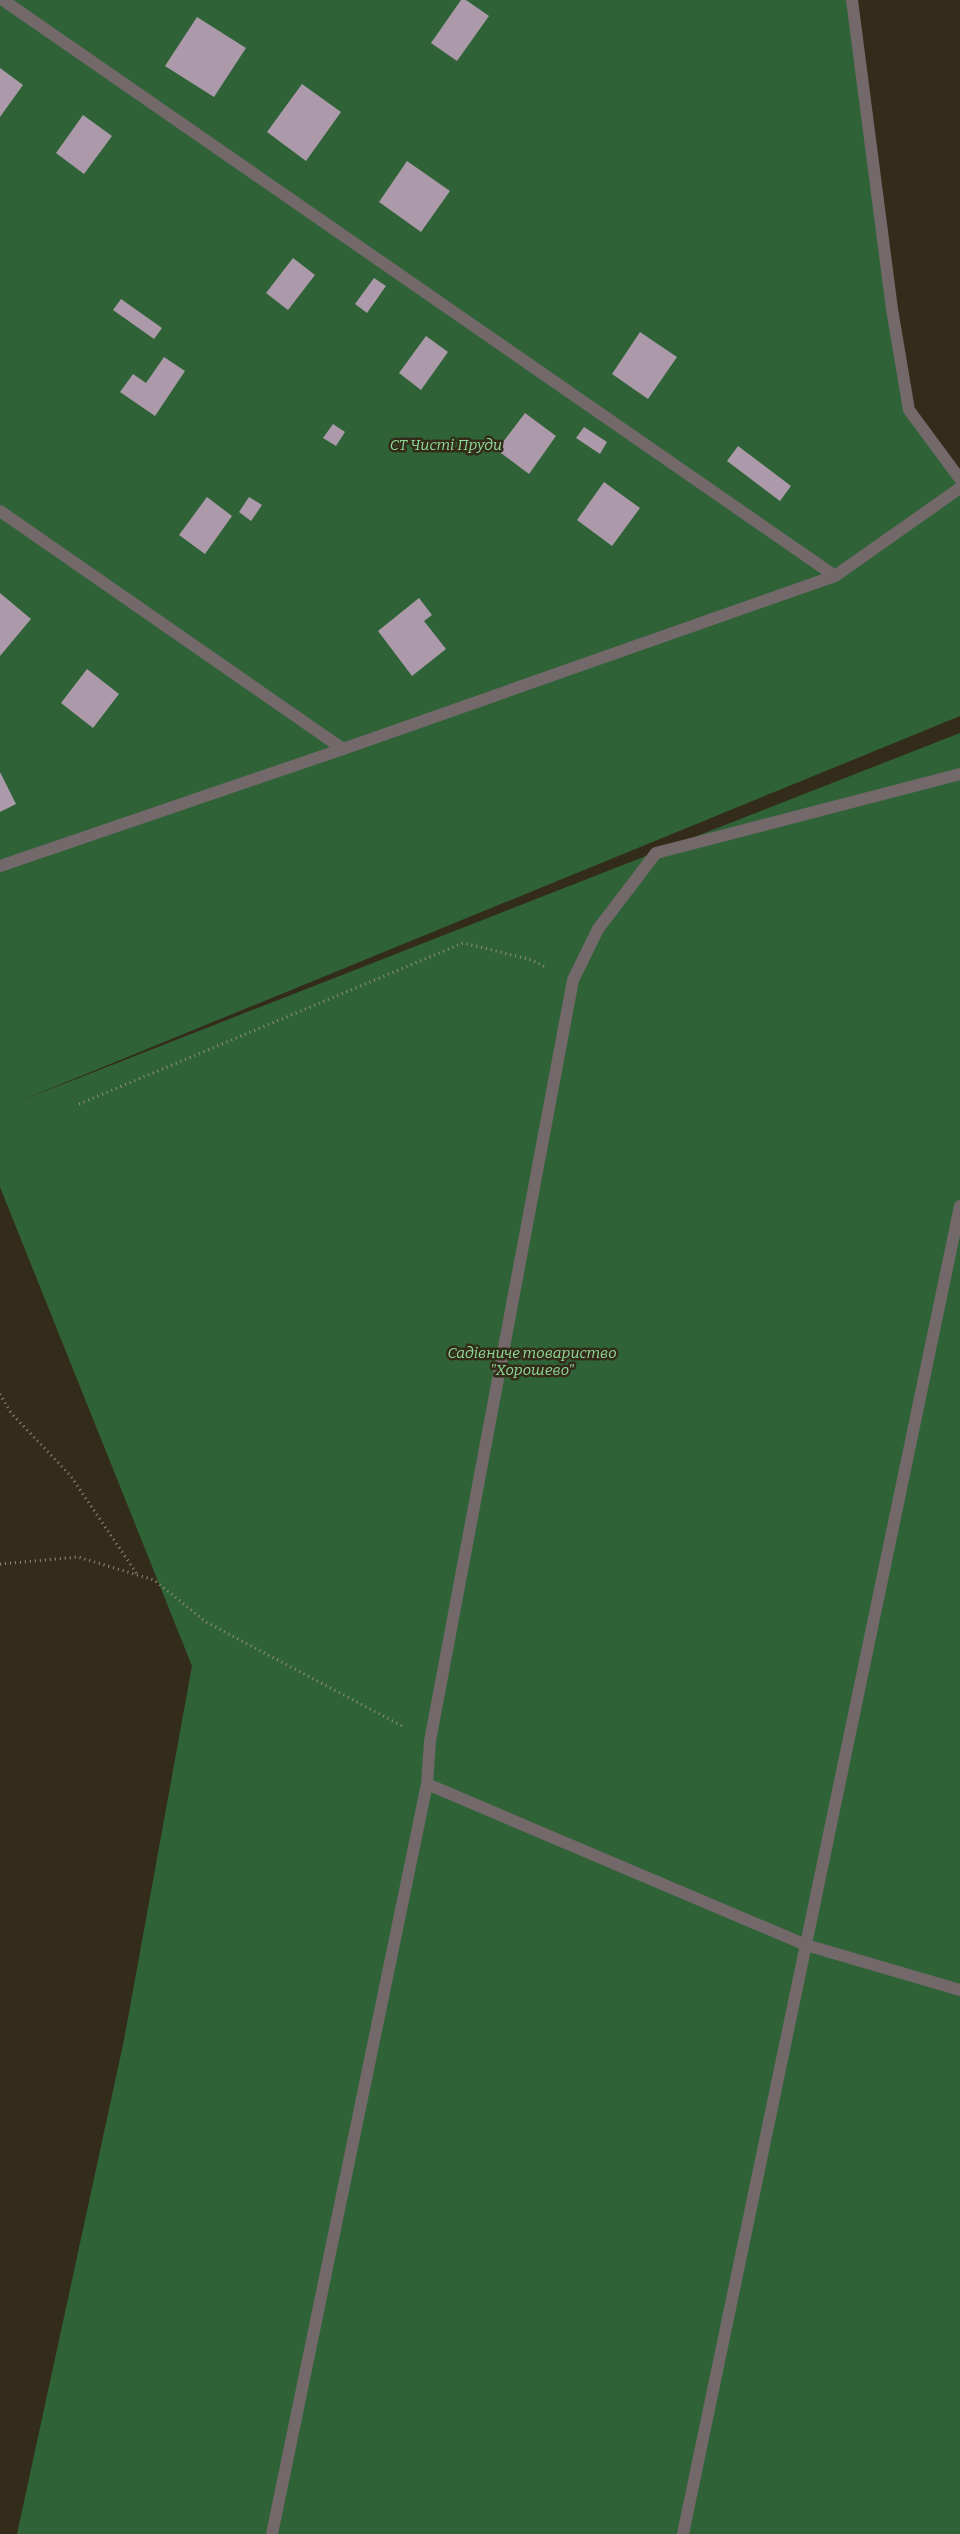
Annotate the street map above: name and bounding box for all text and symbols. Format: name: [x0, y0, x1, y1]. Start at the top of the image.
park label: СТ Чисті Пруди: [390, 436, 502, 454]
park label: Садівниче товариство "Хорошево": [447, 1344, 617, 1379]

